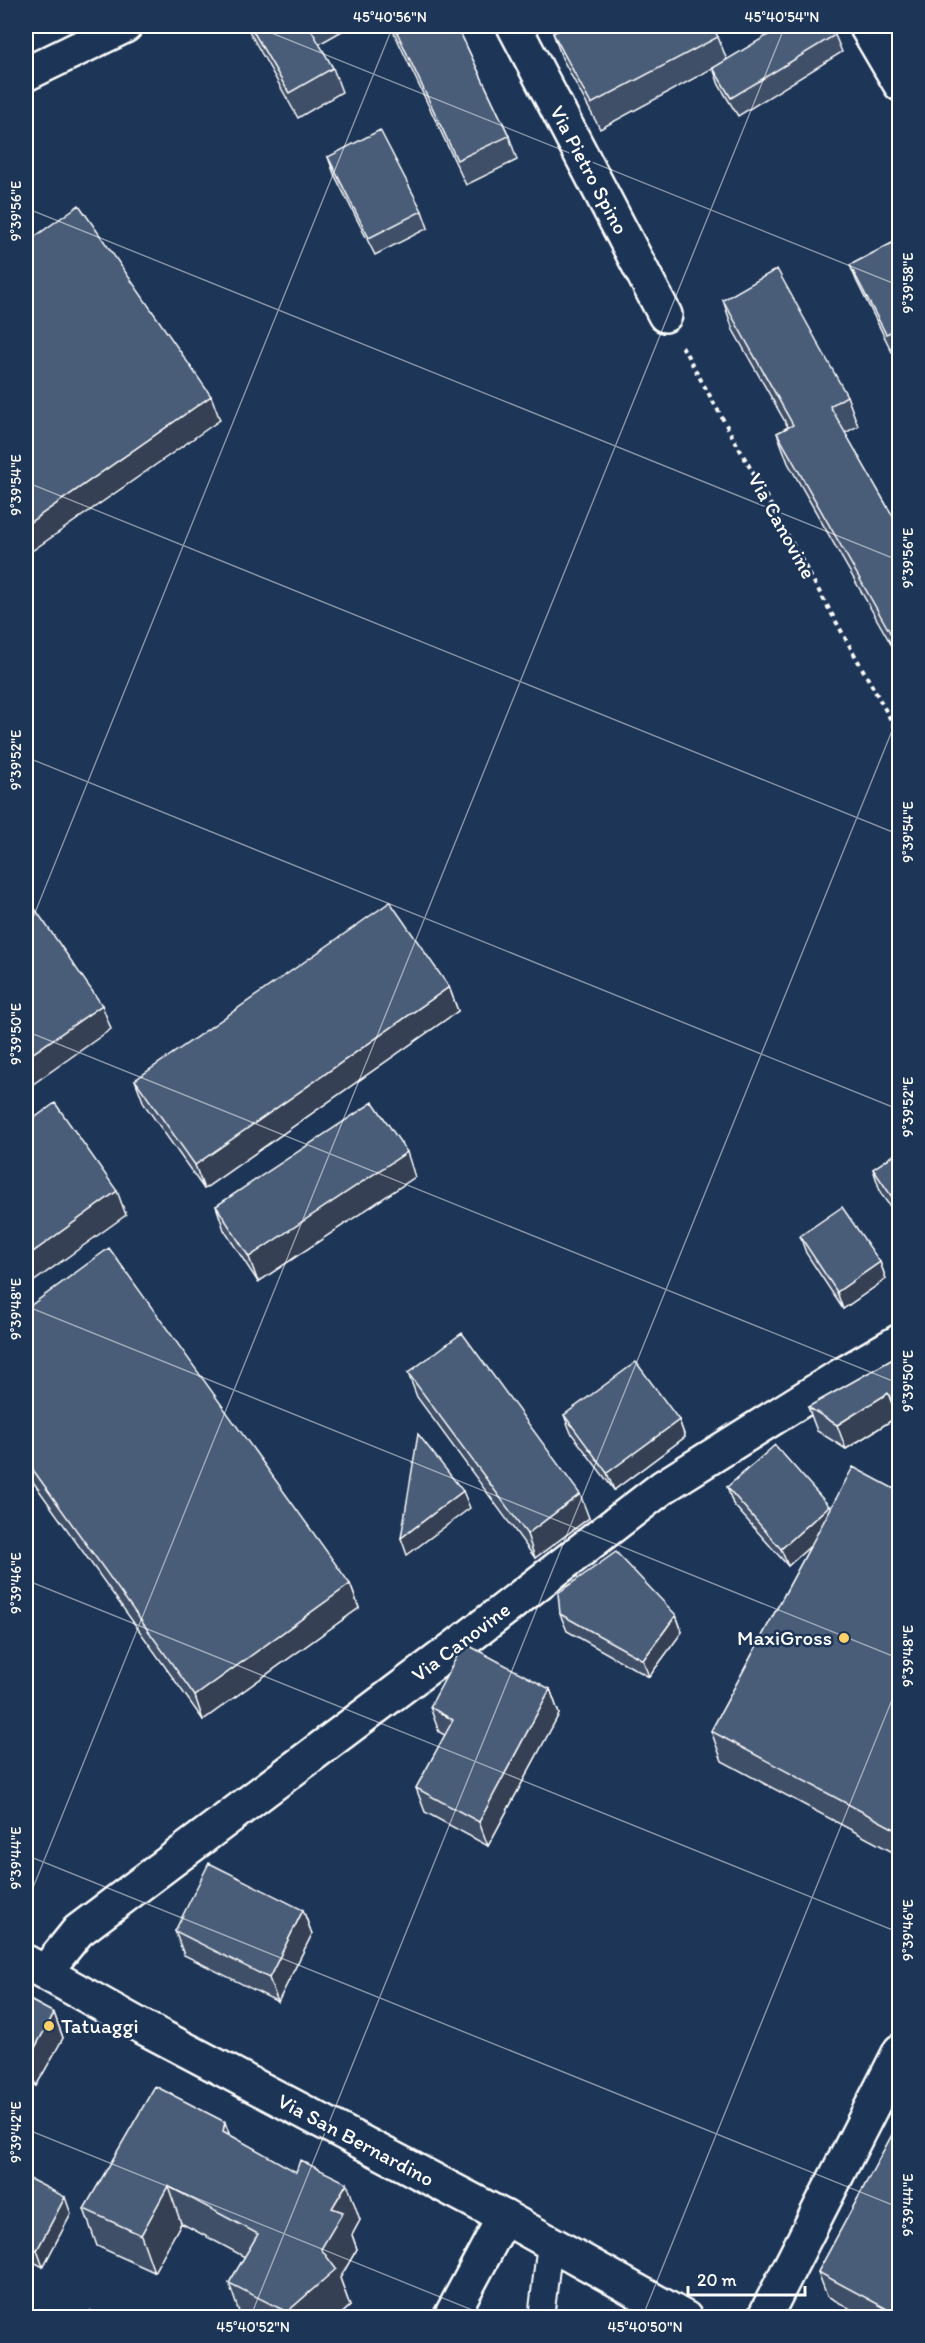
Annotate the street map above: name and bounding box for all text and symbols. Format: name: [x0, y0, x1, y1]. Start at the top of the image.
text: 45°40'56"N: [353, 8, 427, 26]
text: 45°40'54"N: [745, 8, 819, 26]
street label: Via Pietro Spino: [545, 101, 634, 238]
text: 9°39'56"E: [7, 181, 25, 241]
text: 9°39'58"E: [899, 253, 917, 313]
text: 9°39'54"E: [7, 454, 25, 516]
street label: Via Canovine: [743, 469, 822, 583]
text: 9°39'56"E: [899, 528, 917, 588]
text: 9°39'52"E: [7, 730, 25, 790]
text: 9°39'54"E: [899, 801, 917, 863]
text: 9°39'50"E: [7, 1003, 25, 1065]
text: 9°39'52"E: [899, 1077, 917, 1137]
text: 9°39'48"E: [7, 1278, 25, 1340]
text: 9°39'50"E: [899, 1350, 917, 1412]
text: 9°39'46"E: [7, 1552, 25, 1614]
street label: Via Canovine: [407, 1596, 515, 1687]
place label: MaxiGross: [737, 1625, 832, 1650]
text: 9°39'48"E: [899, 1625, 917, 1687]
marker: MaxiGross: [837, 1631, 851, 1645]
text: 9°39'44"E: [7, 1827, 25, 1889]
text: 9°39'46"E: [899, 1899, 917, 1961]
place label: Tatuaggi: [61, 2013, 139, 2038]
marker: Tatuaggi: [42, 2019, 56, 2033]
street label: Via San Bernardino: [274, 2088, 439, 2191]
text: 9°39'42"E: [7, 2101, 25, 2163]
text: 9°39'44"E: [899, 2174, 917, 2236]
scale bar: [688, 2259, 805, 2297]
text: 20 m: [697, 2269, 737, 2291]
text: 45°40'52"N: [216, 2318, 290, 2336]
text: 45°40'50"N: [607, 2318, 683, 2336]

